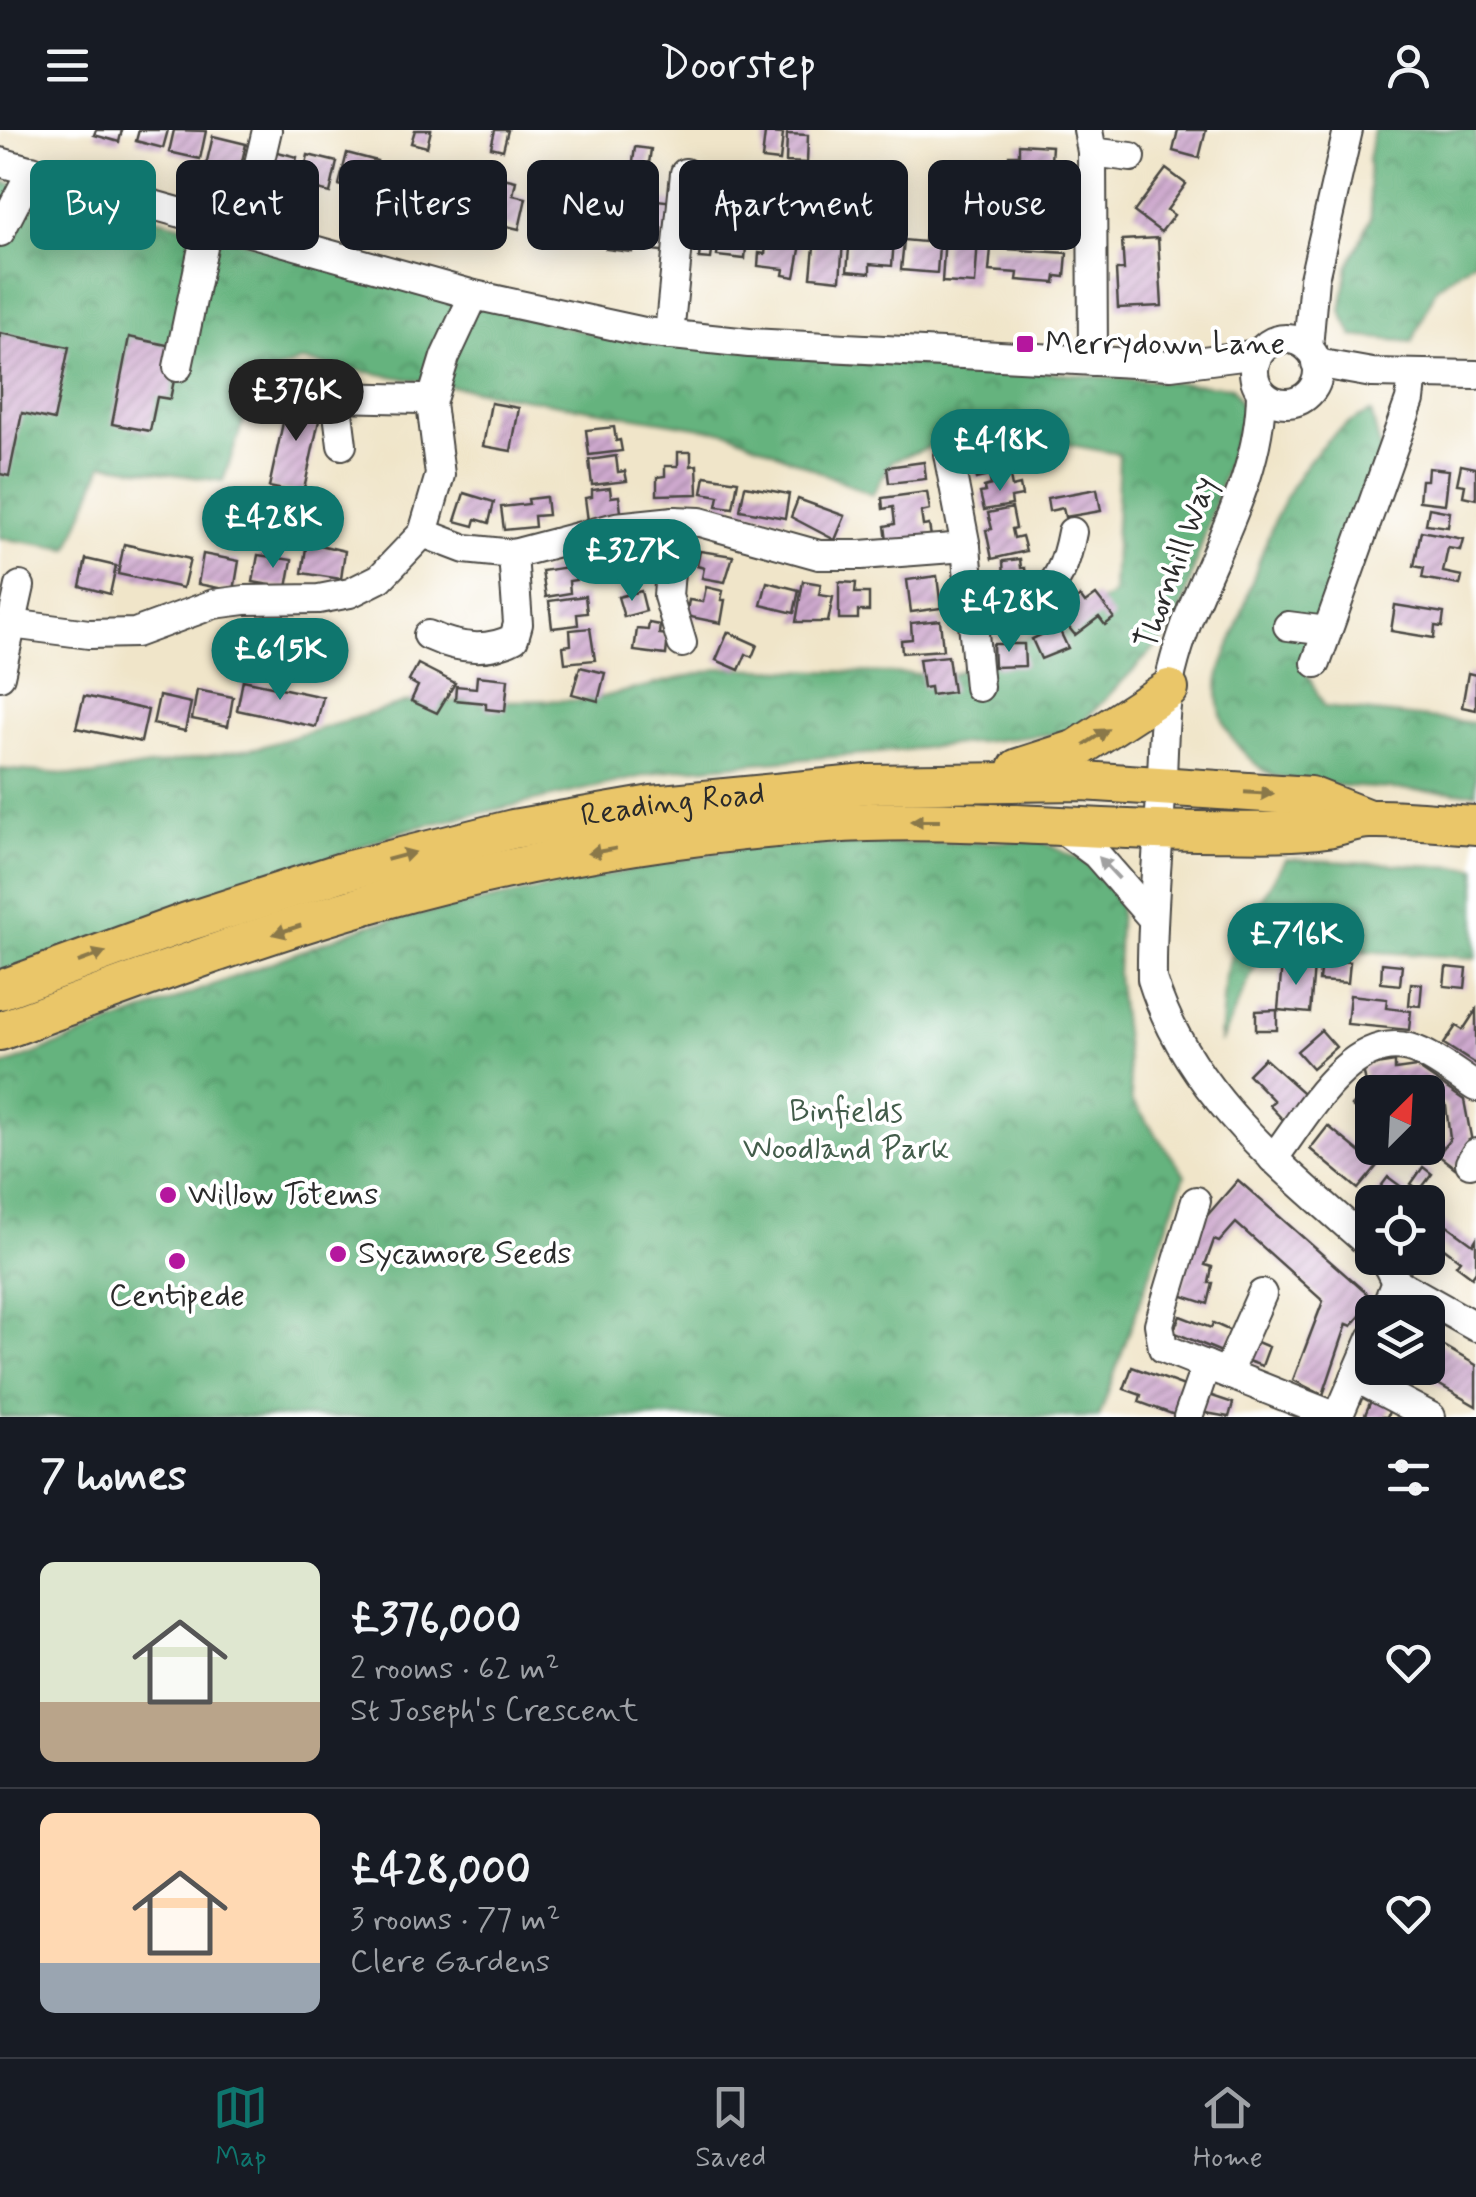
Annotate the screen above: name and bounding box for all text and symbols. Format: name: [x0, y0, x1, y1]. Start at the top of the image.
text: Doorstep: [659, 36, 817, 95]
icon: menu: [40, 38, 95, 93]
icon: person: [1381, 38, 1436, 93]
chip: Buy: [30, 160, 156, 250]
chip: Rent: [176, 160, 319, 250]
chip: Filters: [339, 160, 507, 250]
chip: New: [527, 160, 659, 250]
chip: Apartment: [679, 160, 908, 250]
chip: House: [928, 160, 1081, 250]
place label: Merrydown Lane: [1045, 323, 1285, 365]
marker: Merrydown Lane: [1014, 333, 1036, 355]
pin: £376K: [226, 359, 366, 444]
text: £376K: [251, 370, 341, 412]
pin: £418K: [930, 409, 1070, 494]
text: £418K: [953, 420, 1047, 462]
street label: Thornhill Way: [1125, 471, 1227, 655]
pin: £428K: [203, 486, 343, 571]
text: £428K: [224, 497, 322, 539]
pin: £327K: [562, 519, 702, 604]
text: £327K: [585, 530, 679, 572]
pin: £428K: [939, 570, 1079, 655]
text: £428K: [960, 581, 1058, 623]
pin: £615K: [210, 618, 350, 703]
text: £615K: [234, 629, 327, 671]
one-way arrow: [1083, 728, 1110, 746]
street label: Reading Road: [578, 773, 767, 838]
one-way arrow: [1244, 785, 1276, 801]
one-way arrow: [908, 813, 940, 829]
one-way arrow: [585, 844, 617, 859]
one-way arrow: [385, 848, 416, 864]
one-way arrow: [1098, 856, 1121, 880]
pin: £716K: [1226, 903, 1366, 988]
text: £716K: [1249, 914, 1343, 956]
one-way arrow: [272, 924, 302, 939]
one-way arrow: [77, 949, 107, 964]
north arrow: [1355, 1075, 1445, 1165]
map controls: [1355, 1075, 1445, 1385]
park label: Binfields Woodland Park: [743, 1091, 949, 1170]
place label: Willow Totems: [188, 1174, 378, 1216]
marker: Willow Totems: [157, 1184, 179, 1206]
button: locate: [1355, 1185, 1445, 1275]
place label: Sycamore Seeds: [358, 1233, 572, 1275]
marker: Sycamore Seeds: [327, 1243, 349, 1265]
marker: Centipede: [166, 1250, 188, 1272]
place label: Centipede: [109, 1275, 245, 1317]
button: layers: [1355, 1295, 1445, 1385]
text: 7 homes: [40, 1450, 187, 1505]
icon: filters: [1381, 1450, 1436, 1505]
text: £376,000: [350, 1593, 521, 1648]
icon: home: [120, 1602, 240, 1722]
icon: heart: [1381, 1635, 1436, 1690]
text: 2 rooms · 62 m²: [350, 1648, 559, 1690]
text: St Joseph's Crescent: [350, 1690, 638, 1732]
text: £428,000: [350, 1844, 531, 1899]
icon: home: [120, 1853, 240, 1973]
icon: heart: [1381, 1886, 1436, 1941]
text: 3 rooms · 77 m²: [350, 1899, 561, 1941]
text: Clere Gardens: [350, 1941, 550, 1983]
tab: Map: [213, 2080, 268, 2177]
tab: Saved: [695, 2080, 766, 2177]
tab: Home: [1193, 2080, 1263, 2177]

